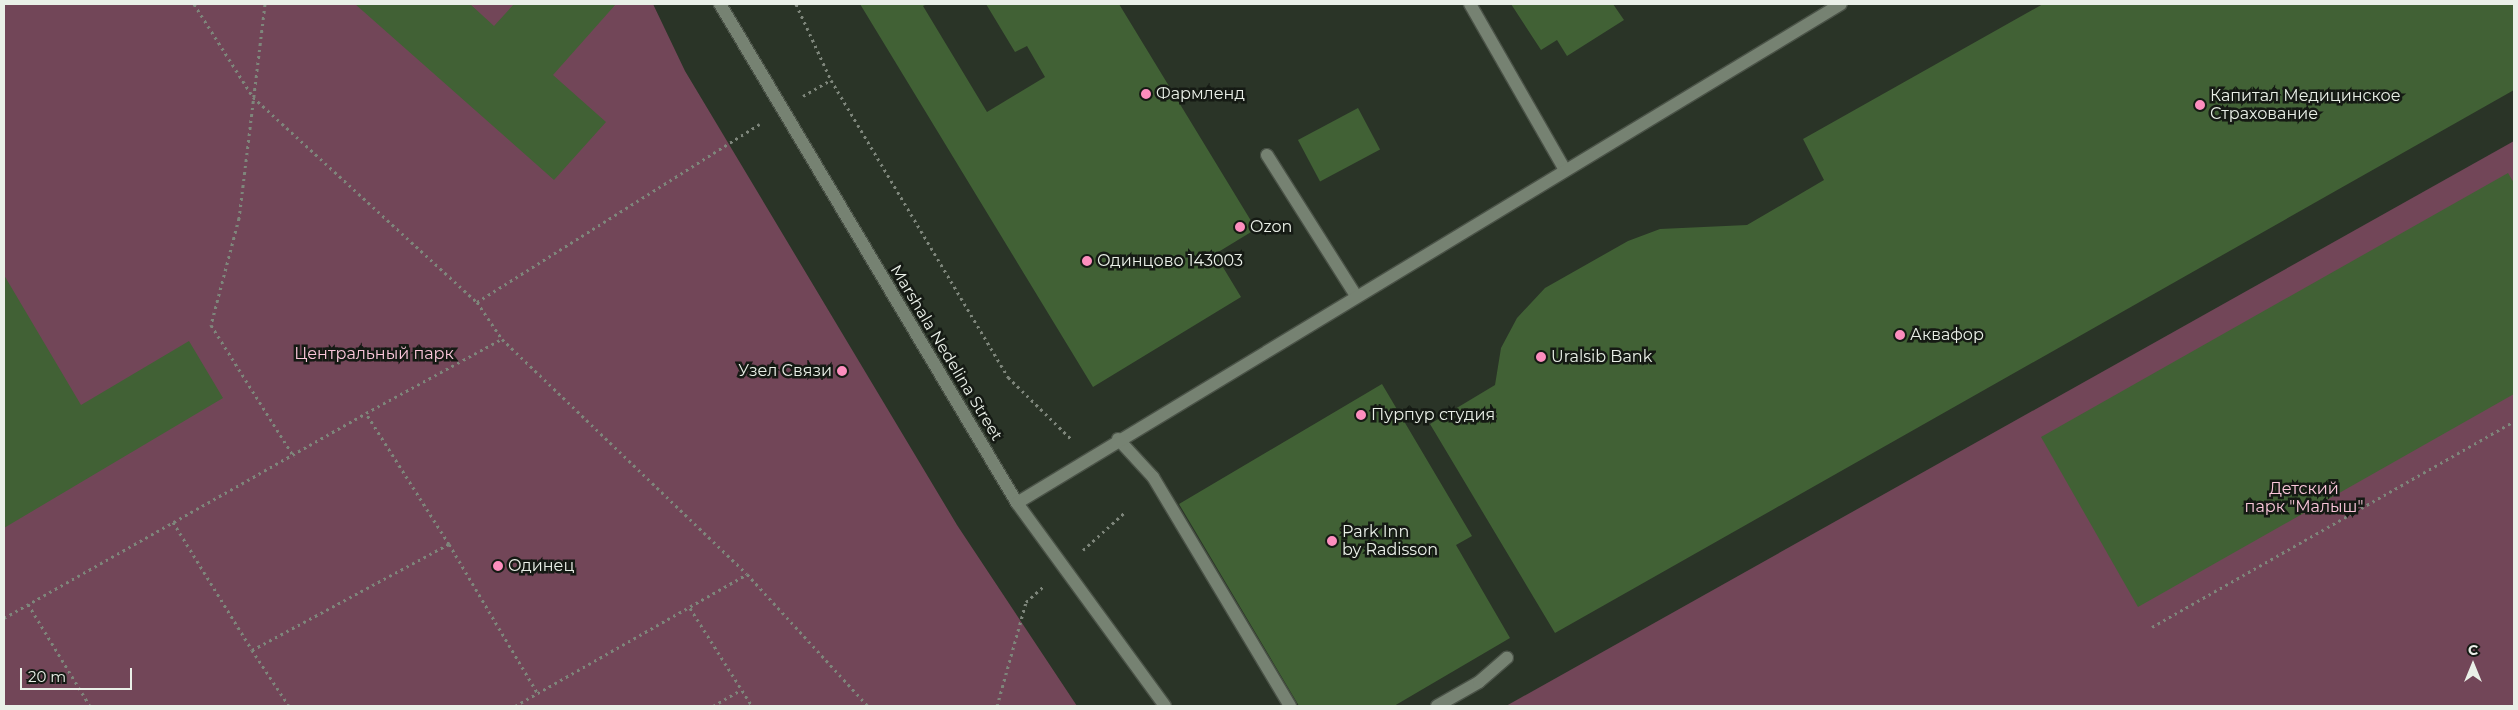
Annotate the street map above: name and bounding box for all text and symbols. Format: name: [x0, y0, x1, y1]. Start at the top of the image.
place label: Фармленд: [1156, 84, 1245, 104]
place label: Капитал Медицинское Страхование: [2210, 86, 2401, 124]
marker: Фармленд: [1140, 88, 1152, 100]
marker: Капитал Медицинское Страхование: [2194, 99, 2206, 111]
place label: Ozon: [1250, 217, 1292, 237]
marker: Ozon: [1234, 221, 1246, 233]
place label: Одинцово 143003: [1097, 251, 1243, 271]
marker: Одинцово 143003: [1081, 255, 1093, 267]
street label: Marshala Nedelina Street: [886, 262, 1006, 444]
place label: Аквафор: [1910, 325, 1984, 345]
marker: Аквафор: [1894, 329, 1906, 341]
park label: Центральный парк: [294, 344, 454, 364]
place label: Uralsib Bank: [1551, 347, 1652, 367]
marker: Uralsib Bank: [1535, 351, 1547, 363]
place label: Узел Связи: [738, 361, 832, 381]
marker: Узел Связи: [836, 365, 848, 377]
place label: Пурпур студия: [1371, 405, 1495, 425]
marker: Пурпур студия: [1355, 409, 1367, 421]
park label: Детский парк "Малыш": [2245, 479, 2363, 517]
place label: Park Inn by Radisson: [1342, 522, 1438, 560]
marker: Park Inn by Radisson: [1326, 535, 1338, 547]
place label: Одинец: [508, 556, 574, 576]
marker: Одинец: [492, 560, 504, 572]
north arrow: [2448, 640, 2498, 690]
text: С: [2468, 641, 2478, 659]
scale bar: [22, 658, 135, 690]
text: 20 m: [28, 667, 66, 686]

